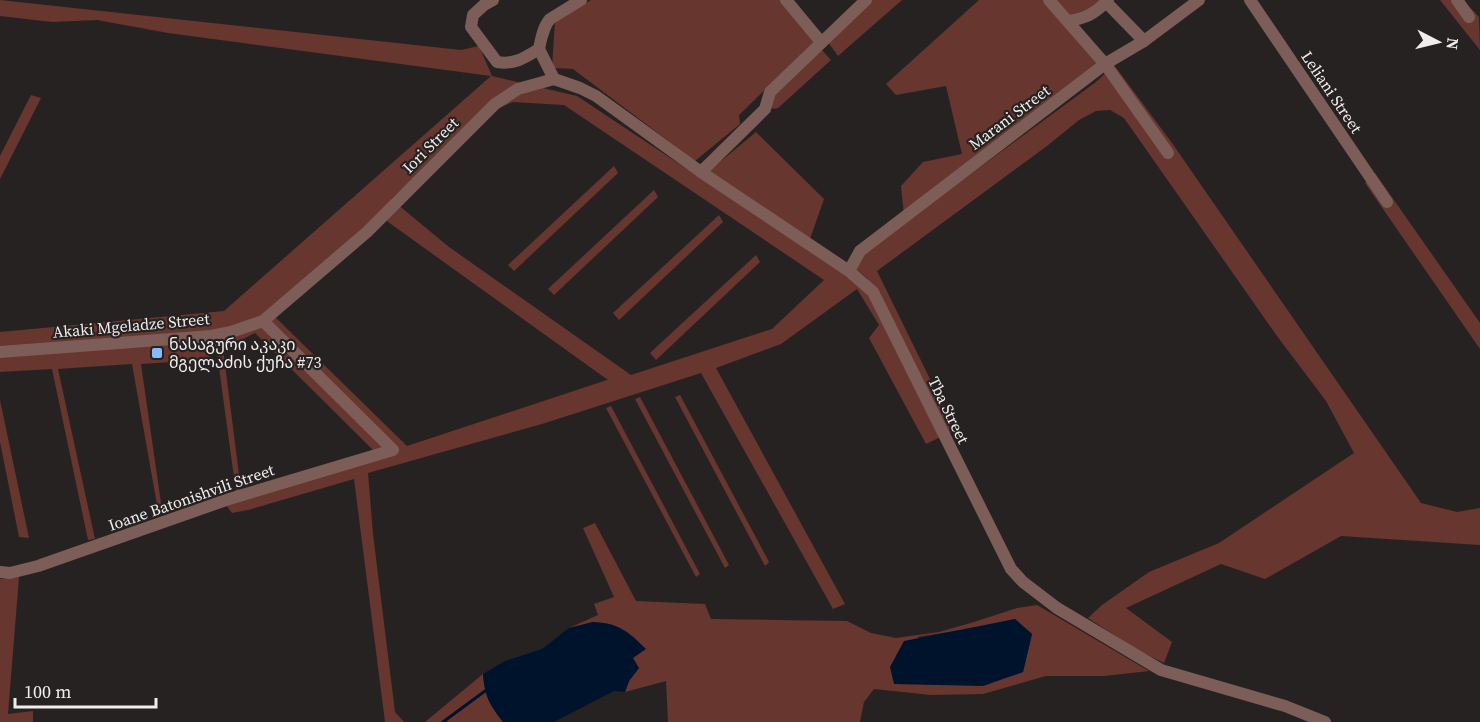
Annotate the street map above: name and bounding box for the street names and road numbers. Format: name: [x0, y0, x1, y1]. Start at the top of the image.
street label: Leliani Street: [1296, 47, 1368, 138]
street label: Marani Street: [964, 79, 1055, 155]
street label: Iori Street: [397, 112, 463, 178]
street label: Akaki Mgeladze Street: [52, 307, 211, 343]
street label: Tba Street: [923, 373, 975, 448]
street label: Ioane Batonishvili Street: [105, 458, 278, 536]

